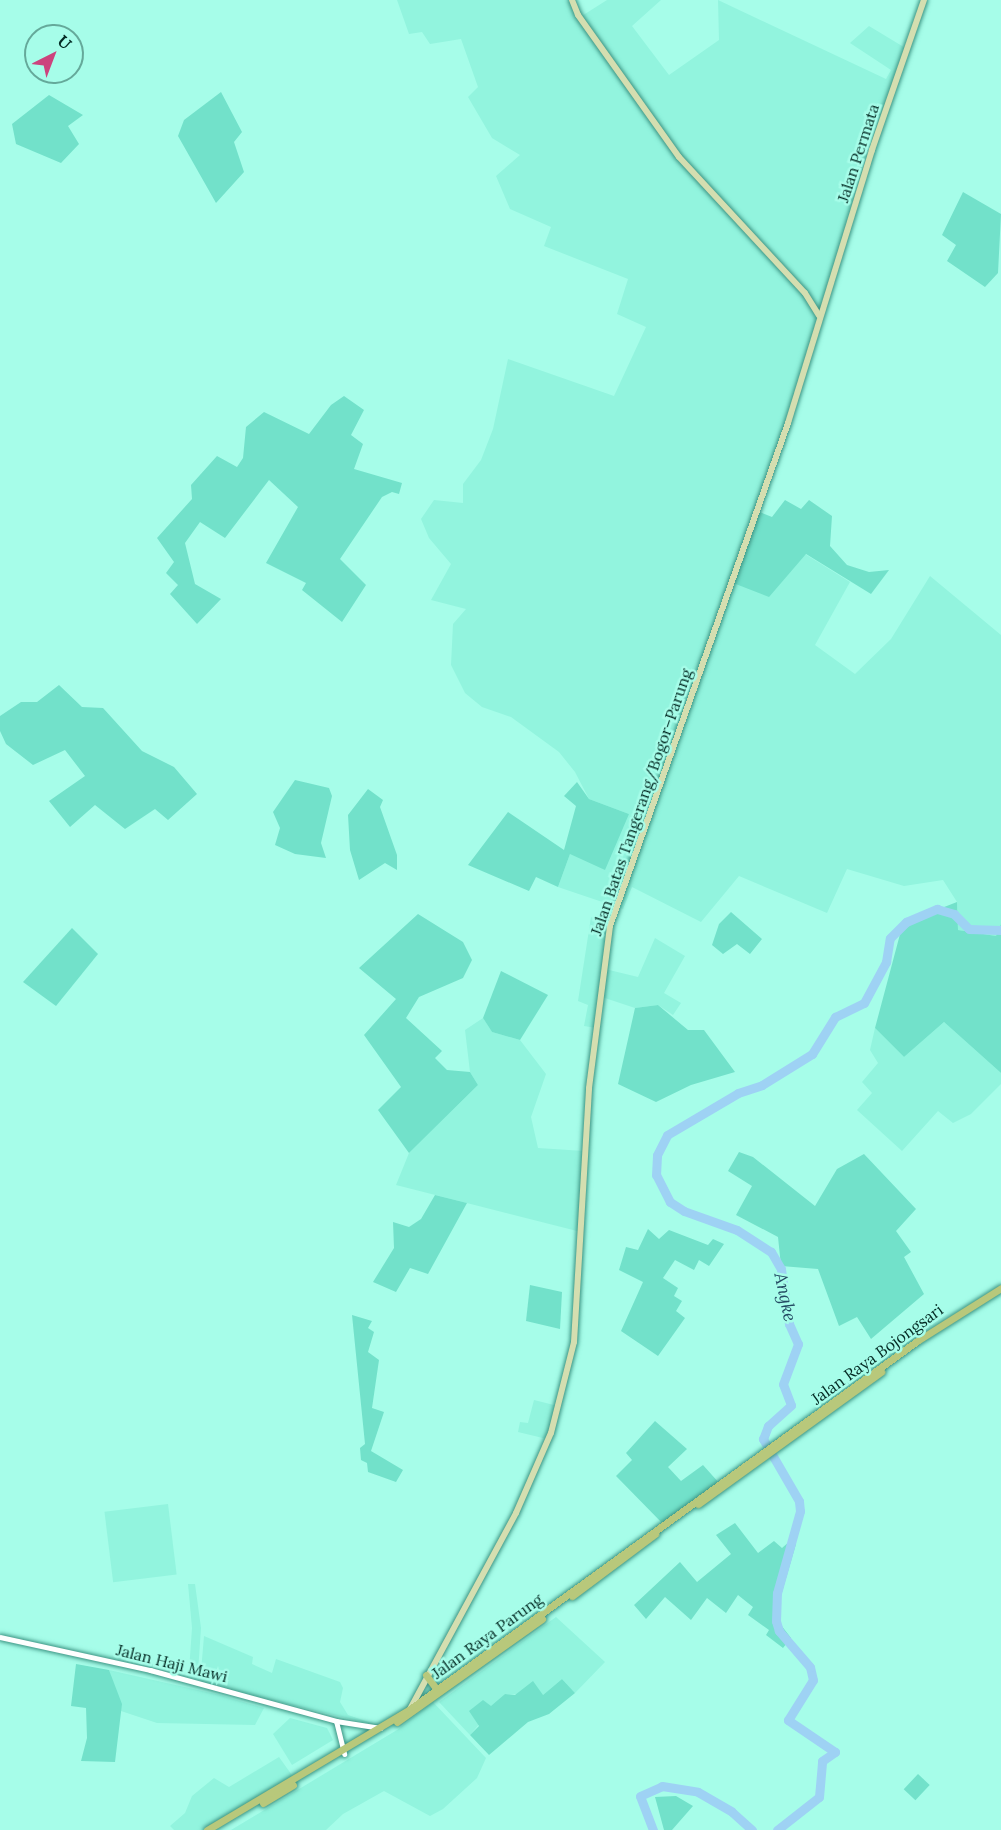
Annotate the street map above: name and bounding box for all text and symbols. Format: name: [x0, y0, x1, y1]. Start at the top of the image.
north arrow: [24, 24, 84, 84]
text: U: [53, 31, 76, 54]
street label: Jalan Permata: [833, 101, 883, 205]
street label: Jalan Batas Tangerang/Bogor–Parung: [586, 666, 696, 938]
water label: Angke: [769, 1271, 801, 1323]
street label: Jalan Raya Bojongsari: [807, 1300, 947, 1408]
street label: Jalan Raya Parung: [428, 1589, 546, 1683]
street label: Jalan Haji Mawi: [114, 1640, 230, 1686]

